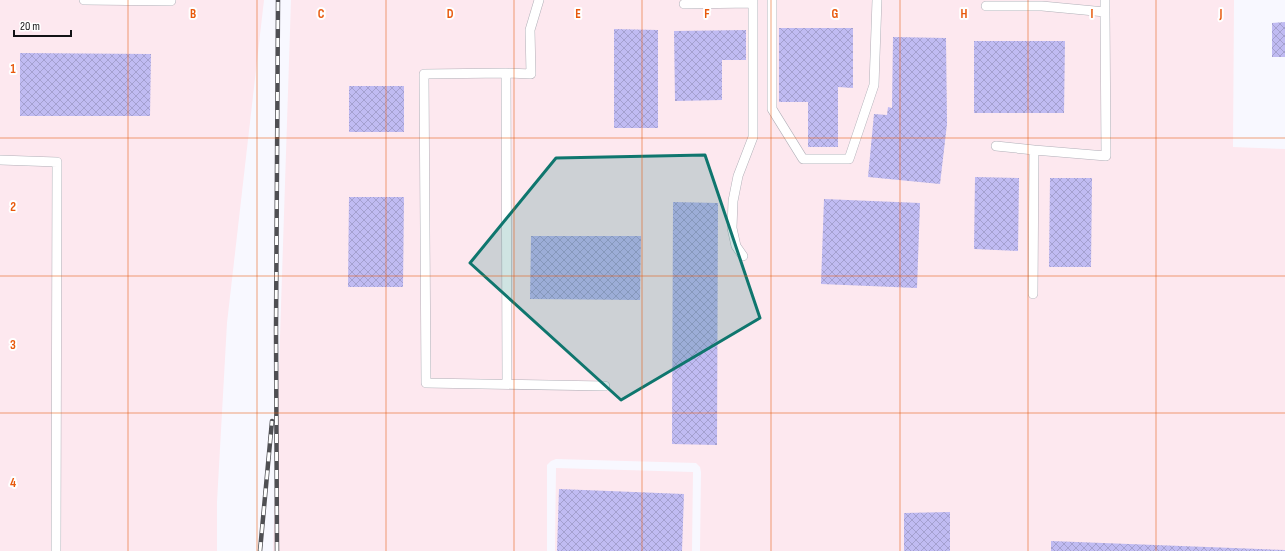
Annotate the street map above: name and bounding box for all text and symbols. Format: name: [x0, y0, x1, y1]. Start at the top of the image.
text: B: [190, 6, 196, 22]
text: C: [318, 6, 325, 22]
text: D: [447, 6, 454, 22]
text: E: [575, 6, 581, 22]
text: F: [704, 6, 710, 22]
text: G: [832, 6, 839, 22]
text: H: [961, 6, 968, 22]
text: I: [1091, 6, 1094, 22]
text: J: [1219, 6, 1223, 22]
scale bar: [14, 12, 71, 38]
text: 20 m: [20, 19, 40, 34]
text: 1: [10, 61, 16, 77]
text: 2: [10, 199, 16, 215]
text: 3: [10, 337, 16, 353]
text: 4: [10, 475, 16, 491]

